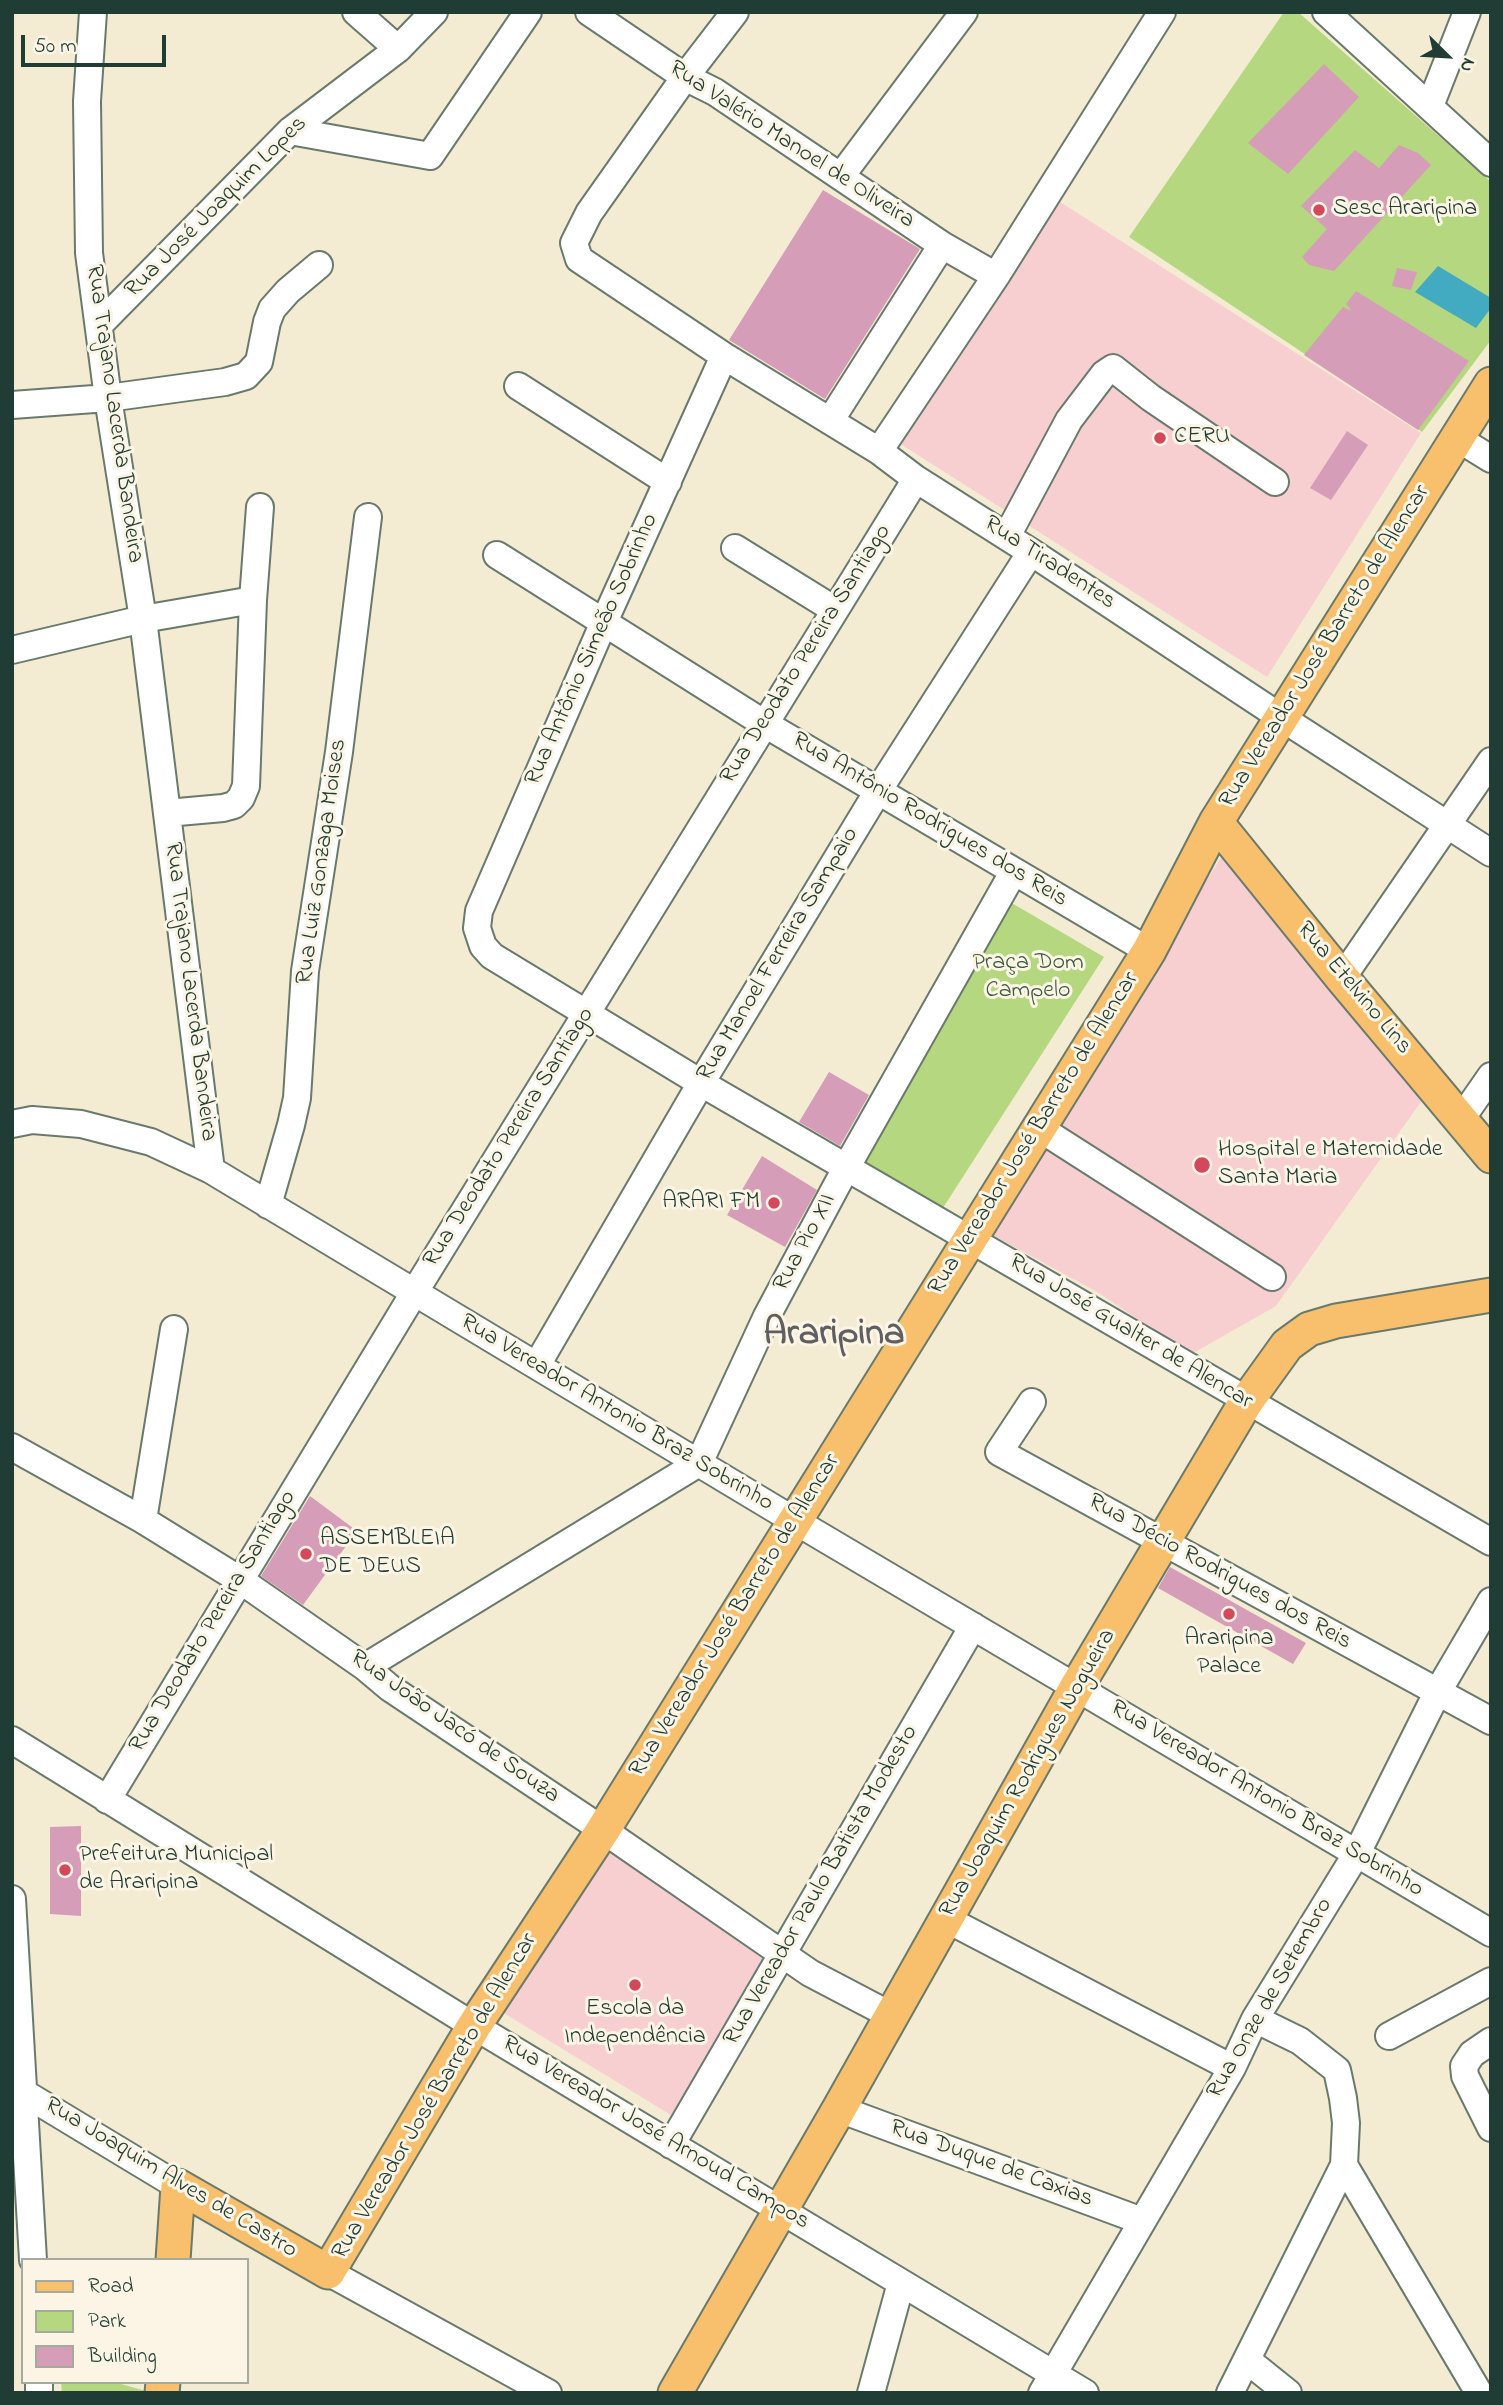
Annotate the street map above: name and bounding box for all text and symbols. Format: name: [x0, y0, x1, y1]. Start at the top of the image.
scale bar: [24, 21, 170, 65]
north arrow: [1412, 21, 1482, 91]
text: 50 m: [34, 32, 77, 62]
text: N: [1452, 53, 1482, 76]
street label: Rua Valério Manoel de Oliveira: [663, 56, 919, 236]
street label: Rua José Joaquim Lopes: [120, 111, 314, 305]
place label: Sesc Araripina: [1333, 196, 1477, 224]
marker: Sesc Araripina: [1311, 202, 1327, 218]
street label: Rua Trajano Lacerda Bandeira: [78, 263, 148, 565]
place label: CERU: [1174, 424, 1230, 452]
marker: CERU: [1152, 430, 1168, 446]
street label: Rua Vereador José Barreto de Alencar: [1214, 480, 1438, 814]
street label: Rua Antônio Simeão Sobrinho: [520, 510, 666, 790]
street label: Rua Tiradentes: [978, 511, 1120, 617]
street label: Rua Deodato Pereira Santiago: [715, 520, 899, 790]
street label: Rua Antônio Rodrigues dos Reis: [786, 727, 1072, 915]
street label: Rua Luiz Gonzaga Moises: [292, 737, 354, 987]
street label: Rua Manoel Ferreira Sampaio: [692, 823, 866, 1087]
street label: Rua Trajano Lacerda Bandeira: [156, 841, 222, 1143]
street label: Rua Etelvino Lins: [1289, 917, 1417, 1061]
park label: Praça Dom Campelo: [972, 950, 1084, 1006]
street label: Rua Vereador José Barreto de Alencar: [923, 967, 1147, 1301]
street label: Rua Deodato Pereira Santiago: [418, 1003, 602, 1273]
place label: Hospital e Maternidade Santa Maria: [1218, 1137, 1442, 1193]
marker: Hospital e Maternidade Santa Maria: [1192, 1155, 1212, 1175]
place label: ARARI FM: [662, 1189, 760, 1217]
street label: Rua Pio XII: [768, 1189, 844, 1297]
marker: ARARI FM: [766, 1195, 782, 1211]
street label: Rua José Gualter de Alencar: [1003, 1249, 1257, 1417]
street label: Rua Vereador Antonio Braz Sobrinho: [454, 1309, 778, 1519]
district label: Araripina: [763, 1314, 905, 1360]
street label: Rua Vereador José Barreto de Alencar: [624, 1449, 848, 1783]
street label: Rua Deodato Pereira Santiago: [124, 1486, 304, 1758]
street label: Rua Décio Rodrigues dos Reis: [1082, 1488, 1356, 1658]
place label: ASSEMBLEIA DE DEUS: [320, 1526, 455, 1582]
marker: ASSEMBLEIA DE DEUS: [298, 1546, 314, 1562]
marker: Araripina Palace: [1221, 1606, 1237, 1622]
street label: Rua Joaquim Rodrigues Nogueira: [934, 1624, 1124, 1924]
place label: Araripina Palace: [1184, 1626, 1274, 1682]
street label: Rua João Jacó de Souza: [344, 1645, 564, 1811]
street label: Rua Vereador Antonio Braz Sobrinho: [1104, 1695, 1428, 1905]
street label: Rua Vereador Paulo Batista Modesto: [718, 1721, 926, 2051]
place label: Prefeitura Municipal de Araripina: [79, 1842, 273, 1898]
marker: Prefeitura Municipal de Araripina: [57, 1862, 73, 1878]
street label: Rua Onze de Setembro: [1202, 1894, 1340, 2104]
street label: Rua Vereador José Barreto de Alencar: [327, 1929, 545, 2265]
marker: Escola da Independência: [627, 1977, 643, 1993]
place label: Escola da Independência: [564, 1996, 706, 2052]
street label: Rua Vereador José Arnoud Campos: [496, 2031, 814, 2237]
street label: Rua Joaquim Alves de Castro: [38, 2092, 302, 2266]
street label: Rua Duque de Caxias: [885, 2115, 1097, 2215]
legend: [21, 2258, 248, 2384]
text: Road: [88, 2272, 134, 2302]
text: Park: [88, 2307, 126, 2337]
text: Building: [88, 2342, 157, 2372]

